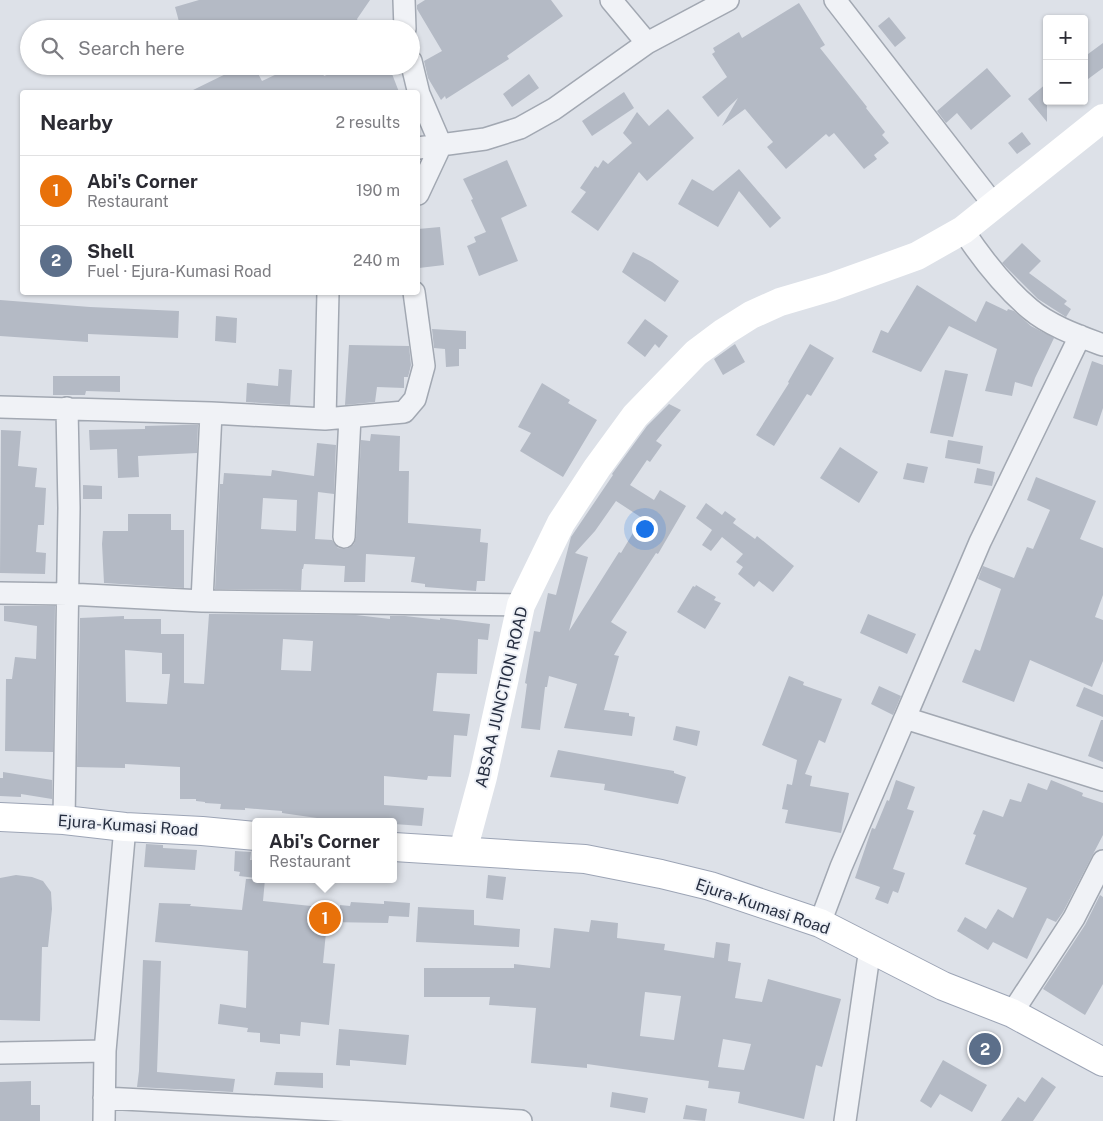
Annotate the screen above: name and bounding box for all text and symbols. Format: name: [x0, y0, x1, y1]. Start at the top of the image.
map controls: [1043, 15, 1088, 105]
button: +: [1043, 15, 1088, 60]
search box: [20, 20, 420, 75]
icon: search: [38, 34, 66, 62]
text: Search here: [78, 37, 185, 59]
button: −: [1043, 60, 1088, 105]
text: Nearby: [40, 110, 113, 135]
text: 2 results: [335, 113, 400, 132]
text: Abi's Corner: [87, 170, 198, 192]
text: 1: [53, 181, 59, 200]
text: 190 m: [356, 181, 400, 200]
text: Restaurant: [87, 192, 169, 211]
text: Shell: [87, 240, 135, 262]
text: 2: [51, 251, 61, 270]
text: 240 m: [353, 251, 400, 270]
text: Fuel · Ejura-Kumasi Road: [87, 262, 272, 281]
your location: [632, 516, 658, 542]
street label: ABSAA JUNCTION ROAD: [471, 605, 532, 790]
street label: Ejura-Kumasi Road: [57, 811, 199, 840]
popup: [252, 818, 397, 883]
text: Abi's Corner: [269, 830, 380, 852]
text: Restaurant: [269, 852, 351, 871]
street label: Ejura-Kumasi Road: [693, 875, 832, 938]
pin: 1: [309, 899, 341, 937]
pin: 2: [969, 1030, 1001, 1068]

